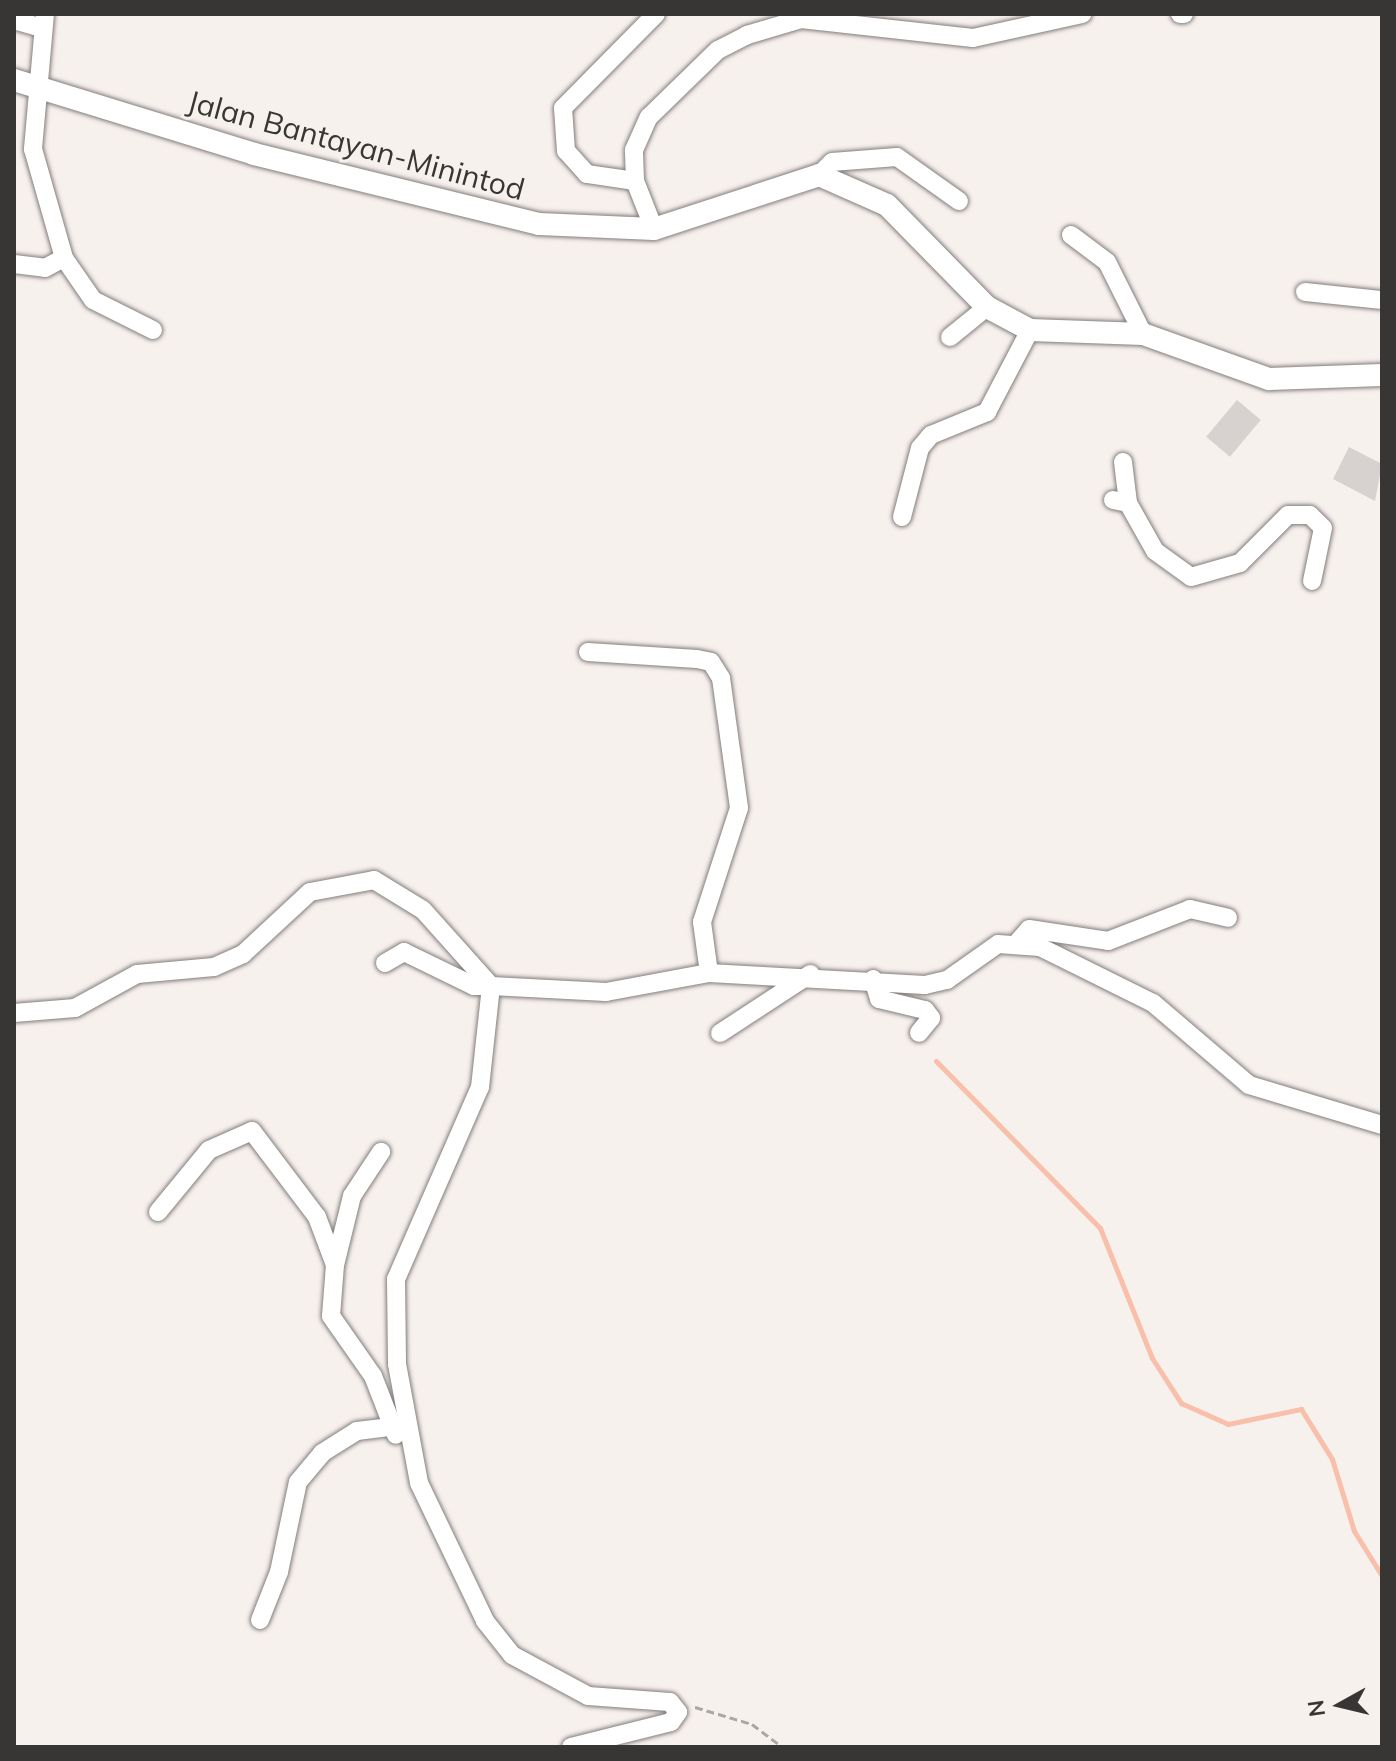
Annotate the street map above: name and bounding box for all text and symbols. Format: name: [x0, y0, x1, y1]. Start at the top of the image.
street label: Jalan Bantayan-Minintod: [184, 83, 528, 207]
north arrow: [1300, 1665, 1380, 1745]
text: N: [1301, 1698, 1331, 1719]

